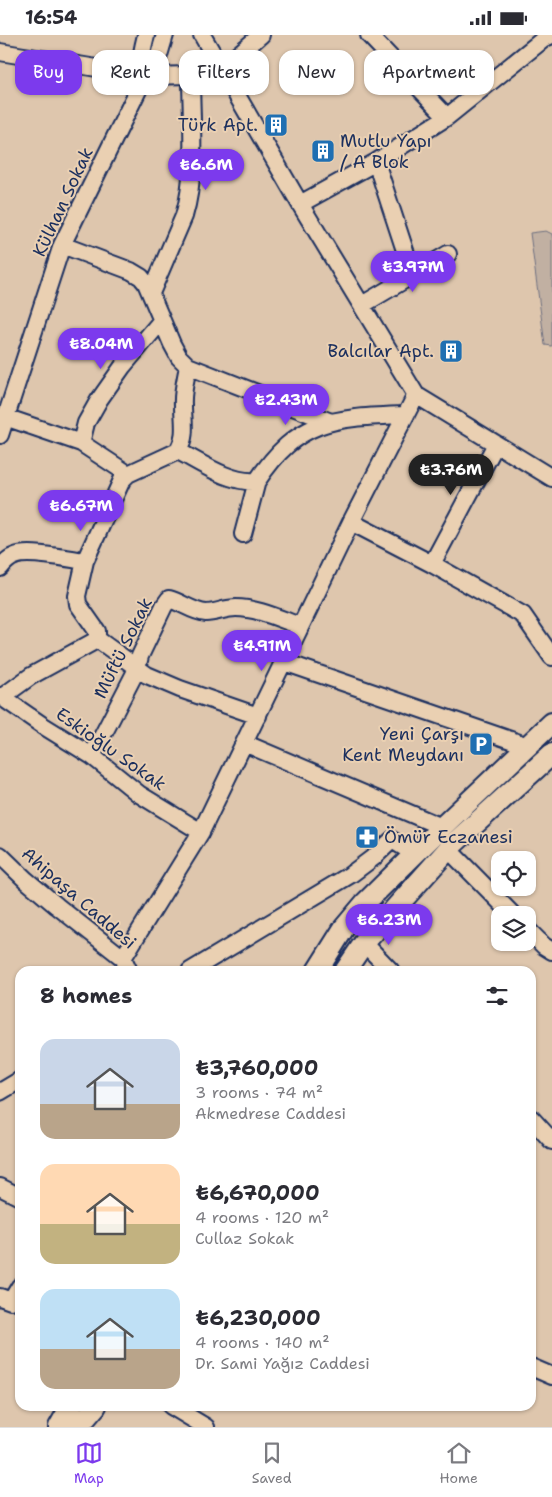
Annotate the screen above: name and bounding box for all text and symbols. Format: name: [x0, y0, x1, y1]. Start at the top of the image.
text: 16:54: [25, 5, 77, 30]
chip: Buy: [15, 50, 82, 95]
chip: Rent: [92, 50, 169, 95]
chip: Filters: [179, 50, 269, 95]
chip: New: [279, 50, 354, 95]
chip: Apartment: [364, 50, 494, 95]
building icon: Türk Apt.: [263, 112, 289, 138]
place label: Türk Apt.: [178, 113, 258, 137]
place label: Mutlu Yapı / A Blok: [340, 129, 432, 174]
building icon: Mutlu Yapı / A Blok: [310, 138, 336, 164]
street label: Külhan Sokak: [27, 143, 99, 261]
pin: ₺6.6M: [171, 149, 241, 191]
text: ₺6.6M: [179, 154, 233, 175]
pin: ₺3.97M: [372, 251, 454, 293]
text: ₺3.97M: [382, 256, 444, 277]
pin: ₺8.04M: [60, 327, 142, 370]
text: ₺8.04M: [69, 333, 133, 354]
building icon: Balcılar Apt.: [438, 338, 464, 364]
place label: Balcılar Apt.: [327, 339, 434, 363]
pin: ₺2.43M: [245, 383, 327, 426]
text: ₺2.43M: [254, 389, 318, 410]
pin: ₺3.76M: [410, 453, 492, 496]
text: ₺3.76M: [420, 459, 482, 480]
pin: ₺6.67M: [40, 489, 122, 532]
text: ₺6.67M: [49, 495, 113, 516]
street label: Müftü Sokak: [88, 593, 158, 703]
pin: ₺4.91M: [221, 629, 303, 672]
text: ₺4.91M: [233, 635, 291, 656]
street label: Eskioğlu Sokak: [51, 702, 171, 796]
place label: Yeni Çarşı Kent Meydanı: [342, 722, 464, 767]
parking icon: Yeni Çarşı Kent Meydanı: [468, 731, 494, 757]
pharmacy icon: Ömür Eczanesi: [354, 824, 380, 850]
place label: Ömür Eczanesi: [384, 825, 513, 849]
street label: Ahipaşa Caddesi: [17, 842, 141, 954]
map controls: [491, 851, 536, 951]
button: locate: [491, 851, 536, 896]
pin: ₺6.23M: [348, 903, 430, 946]
button: layers: [491, 906, 536, 951]
text: ₺6.23M: [357, 909, 421, 930]
text: 8 homes: [40, 982, 132, 1010]
icon: filters: [483, 982, 511, 1010]
text: ₺3,760,000: [195, 1054, 318, 1082]
icon: home: [80, 1059, 140, 1119]
text: 3 rooms · 74 m²: [195, 1082, 323, 1103]
text: Akmedrese Caddesi: [195, 1103, 346, 1124]
text: ₺6,670,000: [195, 1179, 320, 1207]
icon: home: [80, 1184, 140, 1244]
text: 4 rooms · 120 m²: [195, 1207, 329, 1228]
text: Cullaz Sokak: [195, 1228, 294, 1249]
text: ₺6,230,000: [195, 1304, 321, 1332]
icon: home: [80, 1309, 140, 1369]
text: 4 rooms · 140 m²: [195, 1332, 330, 1353]
text: Dr. Sami Yağız Caddesi: [195, 1353, 370, 1374]
tab: Map: [74, 1439, 104, 1487]
tab: Saved: [252, 1439, 292, 1487]
tab: Home: [440, 1439, 478, 1487]

